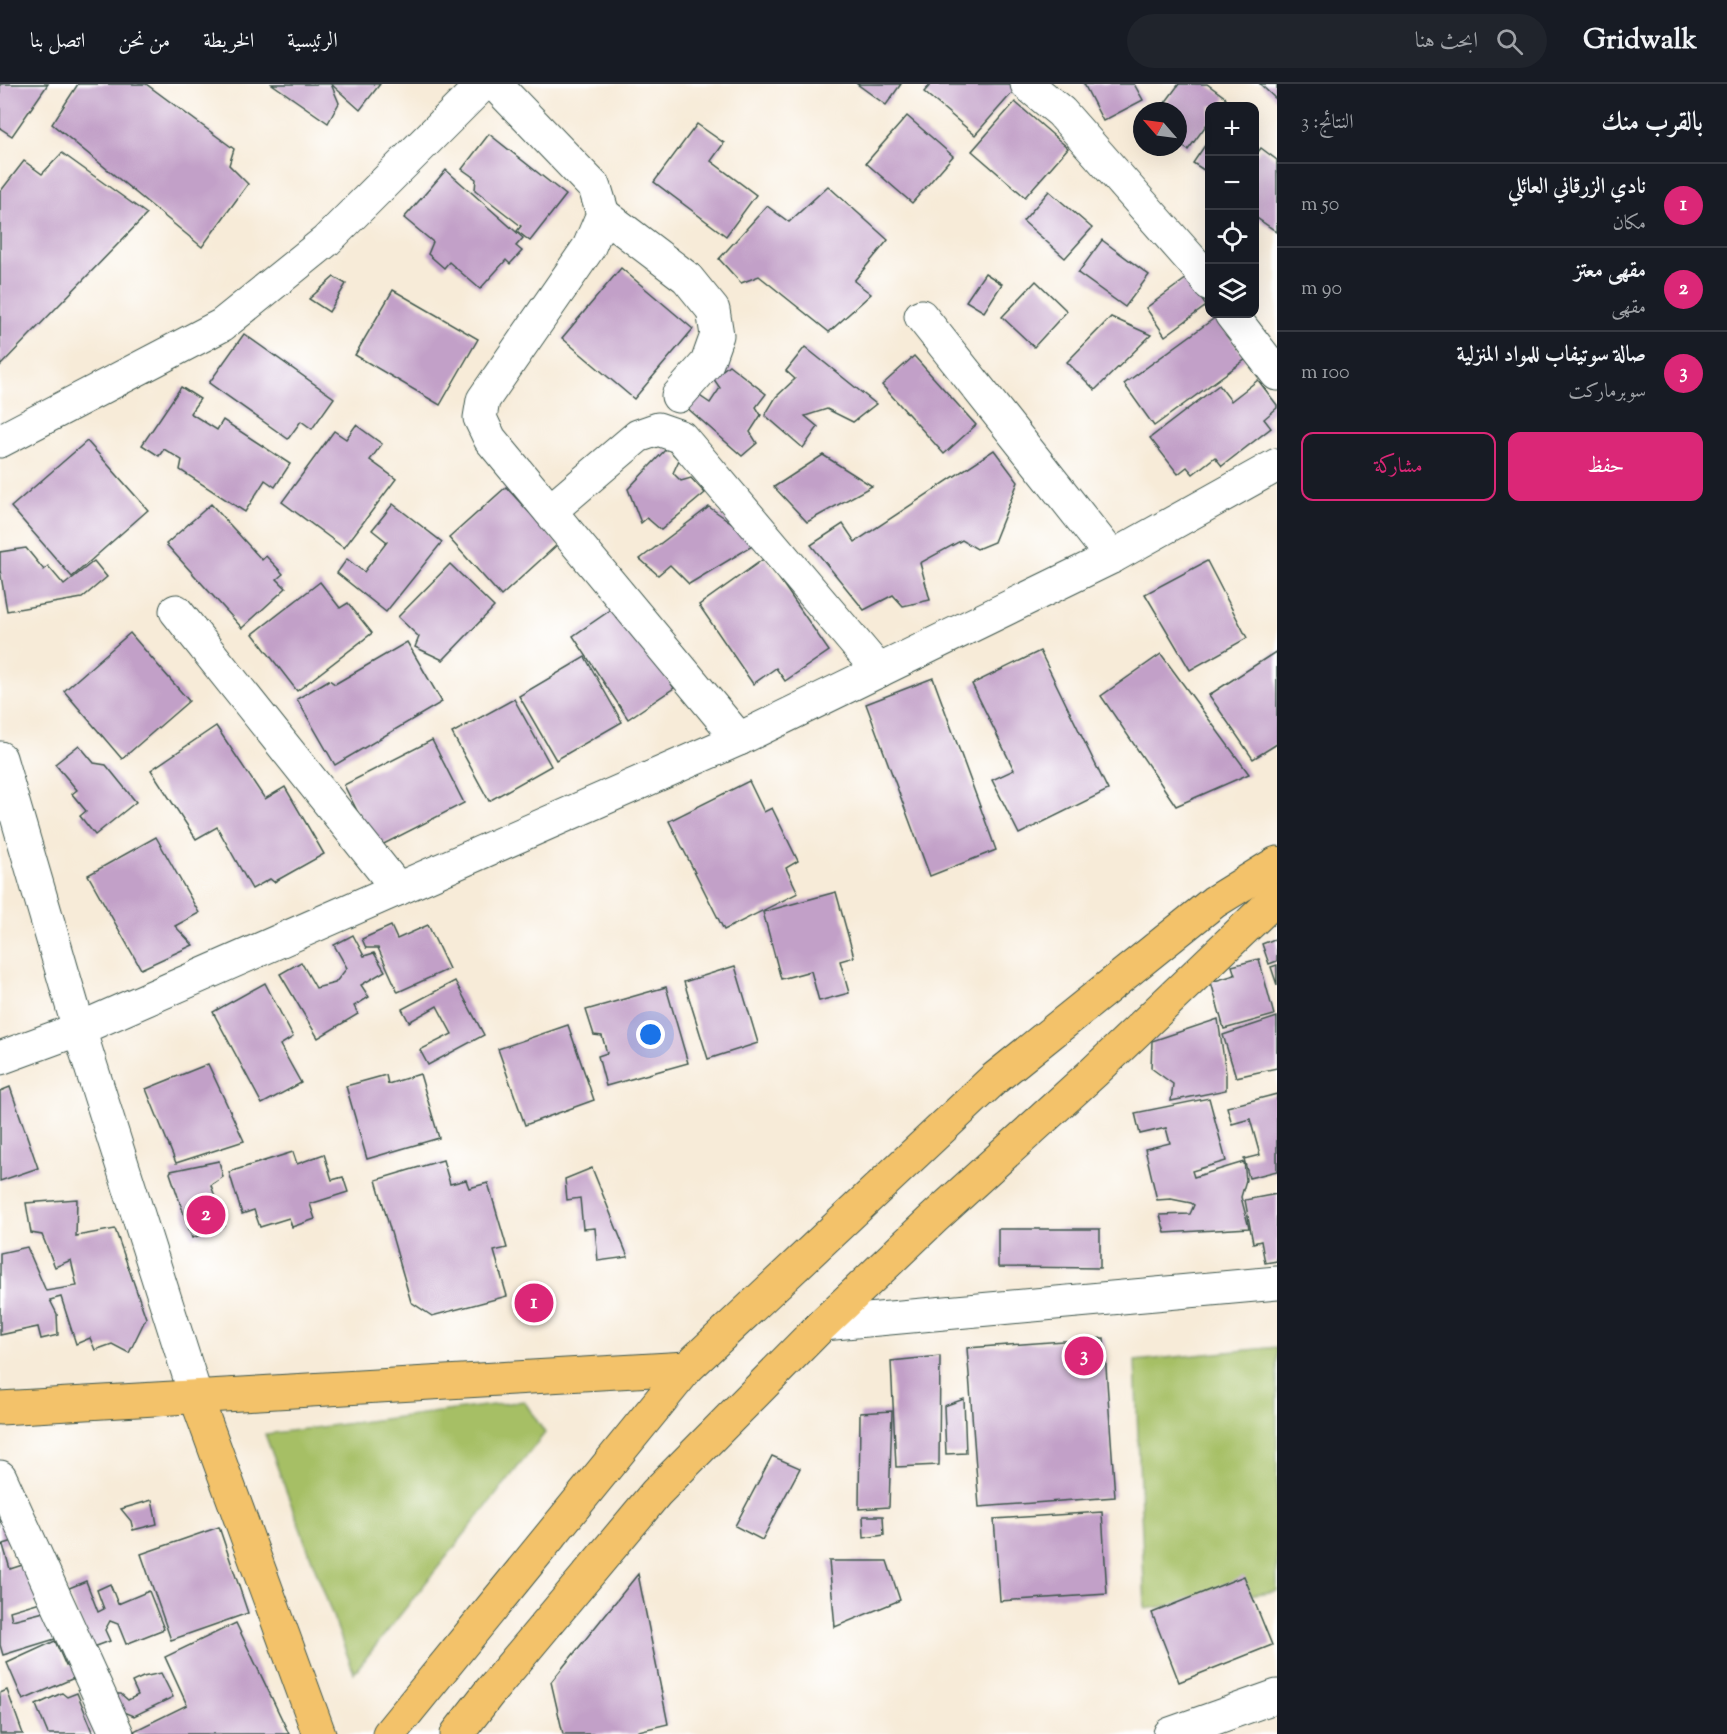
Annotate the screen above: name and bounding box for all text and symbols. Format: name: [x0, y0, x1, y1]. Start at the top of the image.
search box: [1127, 14, 1547, 68]
text: Gridwalk: [1583, 21, 1697, 61]
icon: search: [1493, 25, 1526, 58]
text: ابحث هنا: [1415, 26, 1478, 58]
text: اتصل بنا: [30, 27, 85, 57]
text: من نحن: [118, 27, 170, 57]
text: الخريطة: [203, 27, 254, 57]
text: الرئيسية: [287, 27, 338, 57]
north arrow: [1133, 102, 1187, 156]
map controls: [1205, 102, 1259, 318]
button: +: [1205, 102, 1259, 156]
text: بالقرب منك: [1601, 105, 1703, 142]
text: النتائج: 3: [1301, 109, 1354, 138]
button: −: [1205, 156, 1259, 210]
text: نادي الزرقاني العائلي: [1508, 172, 1646, 204]
text: 50 m: [1301, 191, 1339, 220]
text: 1: [1680, 191, 1687, 220]
button: locate: [1205, 210, 1259, 264]
text: مكان: [1612, 210, 1646, 239]
text: مقهى معتز: [1574, 256, 1646, 288]
button: layers: [1205, 264, 1259, 318]
text: 90 m: [1301, 275, 1342, 304]
text: 2: [1679, 275, 1688, 304]
text: مقهى: [1611, 294, 1646, 323]
text: صالة سوتيفاب للمواد المنزلية: [1457, 340, 1646, 372]
text: 100 m: [1301, 359, 1350, 388]
text: 3: [1679, 359, 1688, 388]
text: سوبرماركت: [1568, 378, 1646, 407]
button: مشاركة: [1301, 432, 1496, 501]
button: حفظ: [1508, 432, 1703, 501]
your location: [636, 1020, 665, 1049]
pin: 2: [186, 1192, 226, 1238]
pin: 1: [514, 1280, 554, 1326]
pin: 3: [1064, 1334, 1104, 1378]

